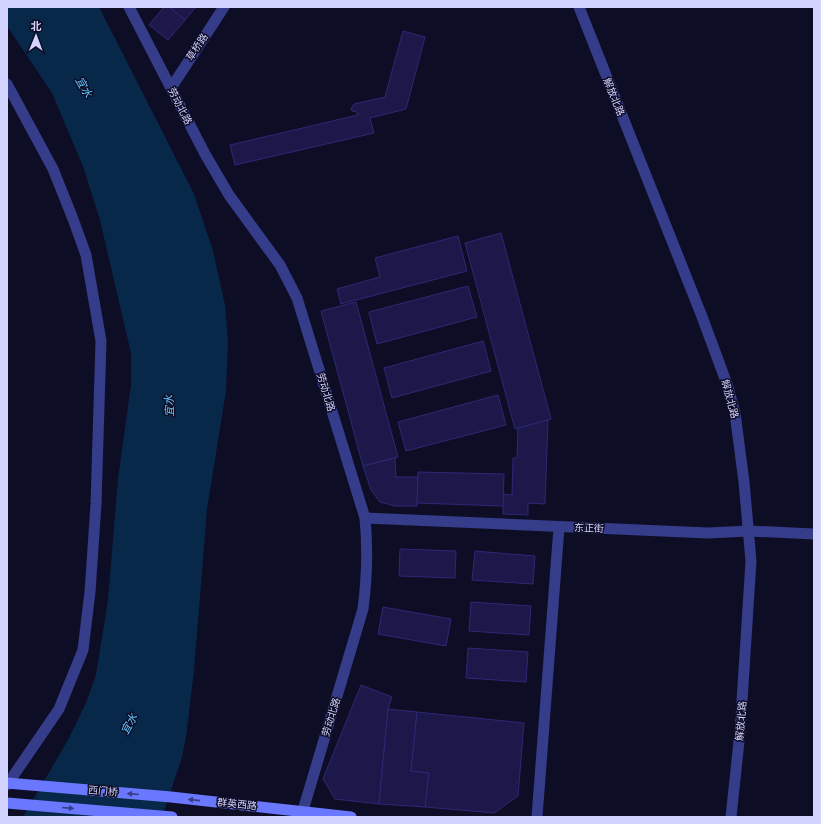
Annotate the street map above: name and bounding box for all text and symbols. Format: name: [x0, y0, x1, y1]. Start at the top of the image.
north arrow: [16, 16, 56, 56]
text: 北: [31, 19, 42, 33]
street label: 草桥路: [183, 31, 211, 63]
water label: 宜水: [72, 74, 96, 101]
street label: 解放北路: [600, 76, 628, 118]
street label: 劳动北路: [165, 85, 195, 127]
street label: 劳动北路: [314, 371, 338, 413]
street label: 解放北路: [719, 378, 741, 420]
water label: 宜水: [162, 394, 176, 417]
street label: 东正街: [574, 521, 604, 535]
street label: 劳动北路: [319, 696, 343, 738]
street label: 解放北路: [733, 701, 749, 741]
water label: 宜水: [118, 710, 141, 737]
street label: 西门桥: [87, 783, 119, 799]
one-way arrow: [126, 790, 139, 797]
street label: 群英西路: [216, 795, 258, 813]
one-way arrow: [188, 796, 200, 803]
one-way arrow: [62, 804, 74, 811]

